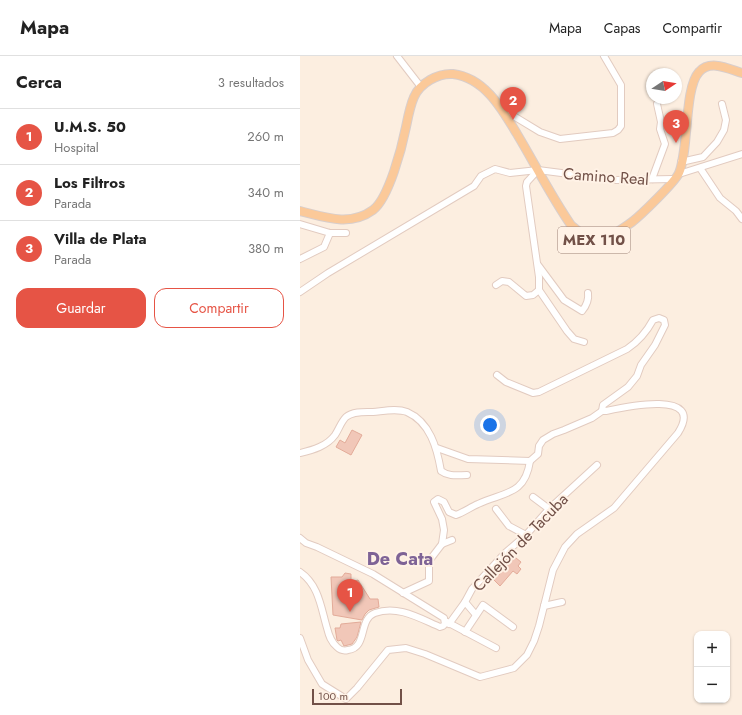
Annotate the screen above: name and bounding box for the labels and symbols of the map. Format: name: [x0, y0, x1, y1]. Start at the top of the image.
north arrow: [646, 68, 682, 104]
pin: 2: [500, 87, 526, 120]
pin: 3: [663, 110, 689, 143]
street label: Camino Real: [562, 162, 650, 191]
road number: MEX 110: [558, 227, 630, 253]
your location: [480, 415, 500, 435]
street label: Callejón de Tacuba: [467, 488, 573, 597]
district label: De Cata: [367, 546, 433, 572]
pin: 1: [337, 579, 363, 612]
scale bar: [312, 687, 402, 706]

